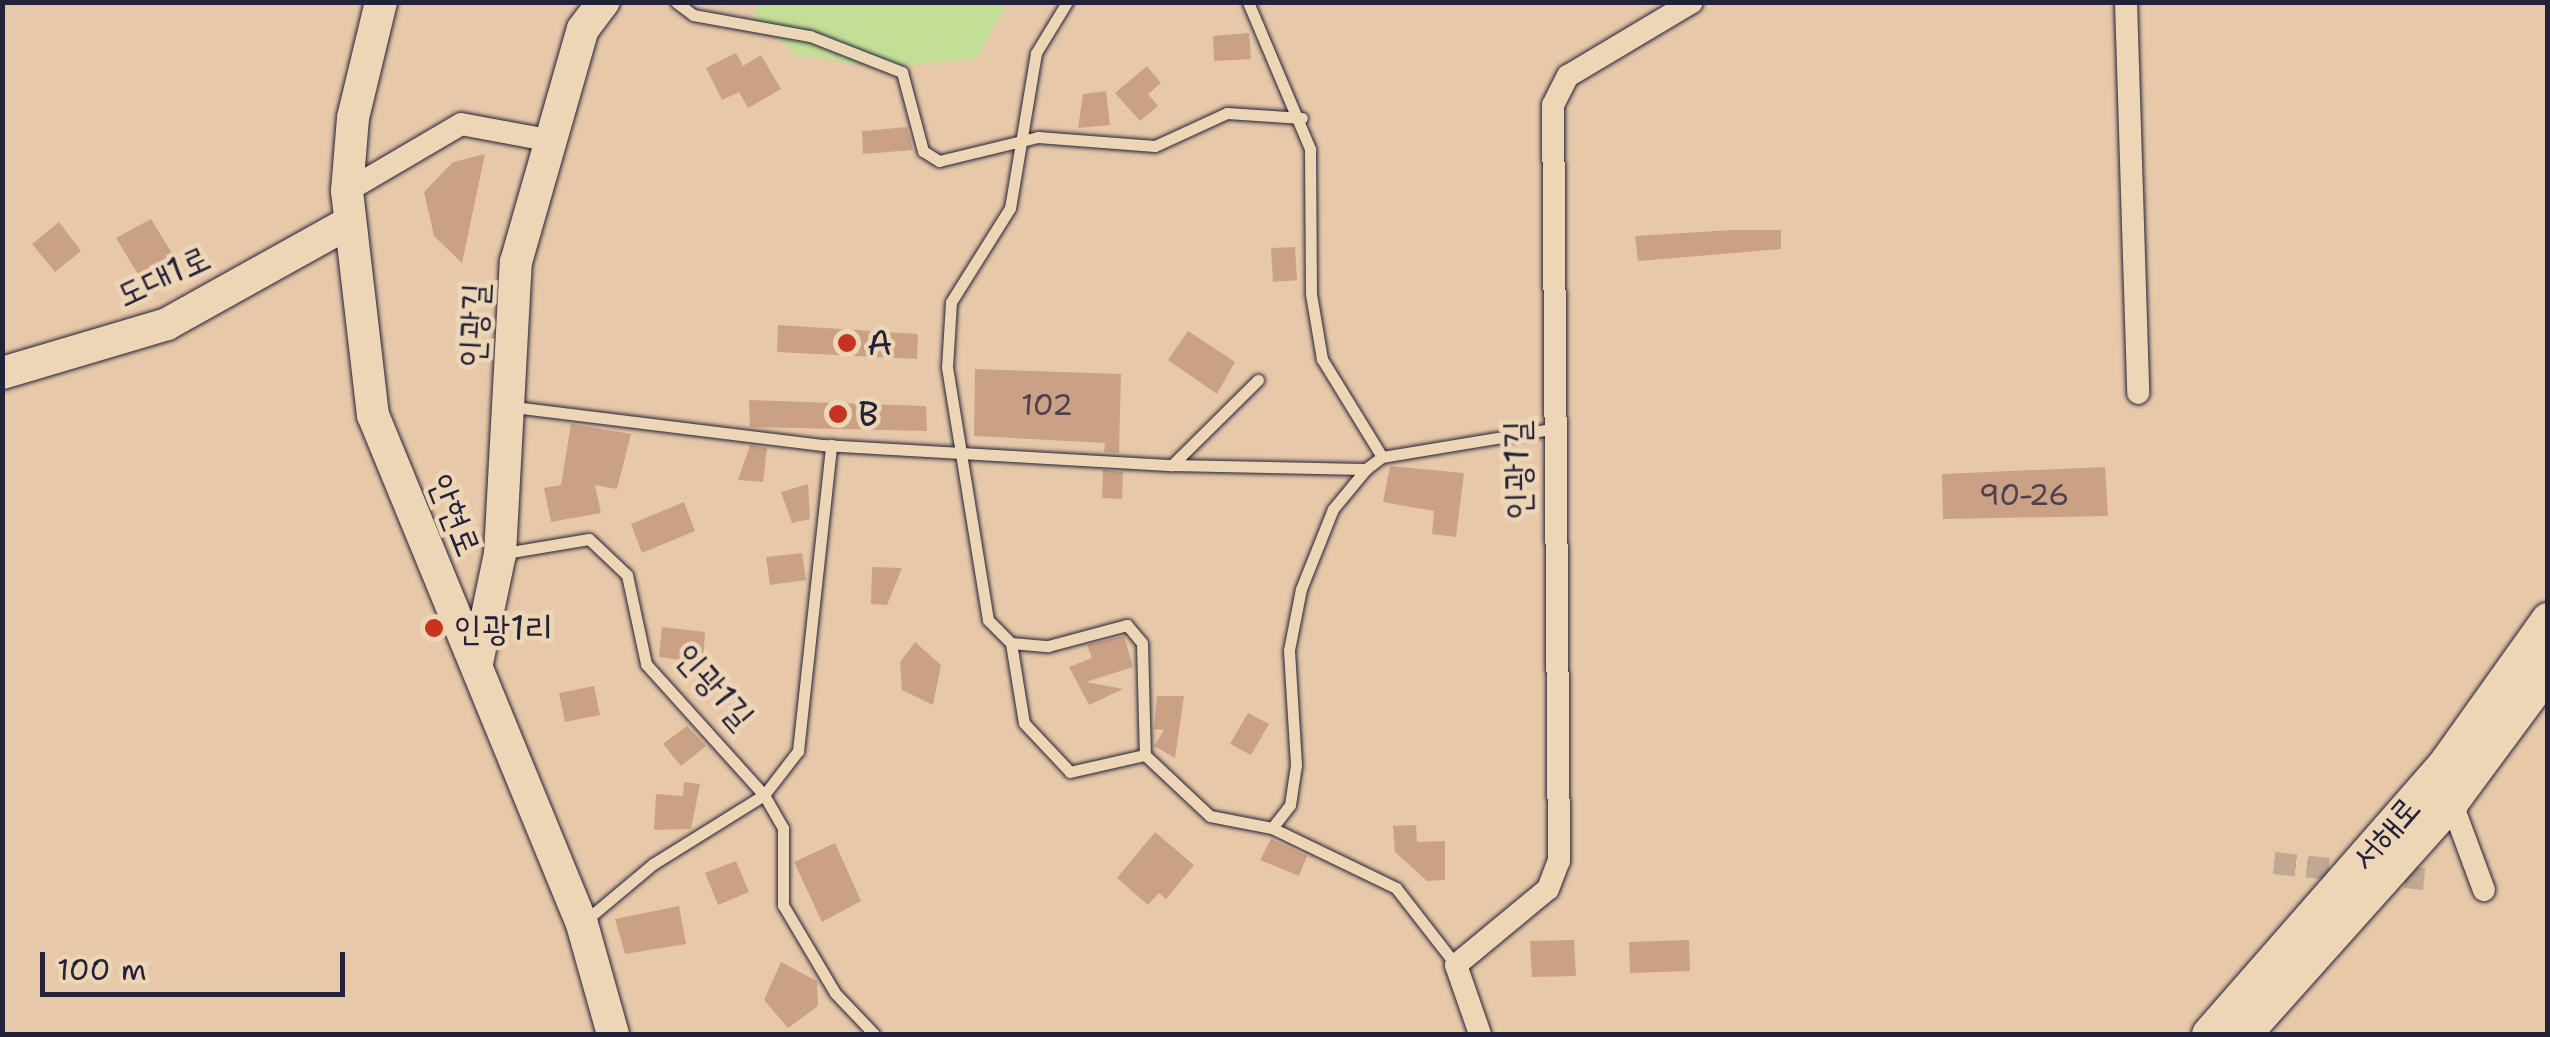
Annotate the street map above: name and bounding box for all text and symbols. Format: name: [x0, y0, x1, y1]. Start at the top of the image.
street label: 도대1로: [109, 236, 217, 316]
street label: 인광길: [450, 282, 496, 368]
place label: A: [867, 322, 892, 364]
marker: A: [836, 332, 858, 354]
house number: 102: [1021, 387, 1073, 423]
place label: B: [858, 393, 879, 435]
marker: B: [827, 403, 849, 425]
street label: 인광1길: [1495, 420, 1539, 520]
street label: 안현로: [420, 468, 490, 562]
house number: 90-26: [1979, 477, 2069, 513]
place label: 인광1리: [454, 607, 553, 649]
marker: 인광1리: [423, 617, 445, 639]
street label: 인광1길: [667, 635, 763, 737]
street label: 서해로: [2341, 787, 2429, 879]
scale bar: [45, 932, 350, 994]
text: 100 m: [57, 949, 147, 990]

